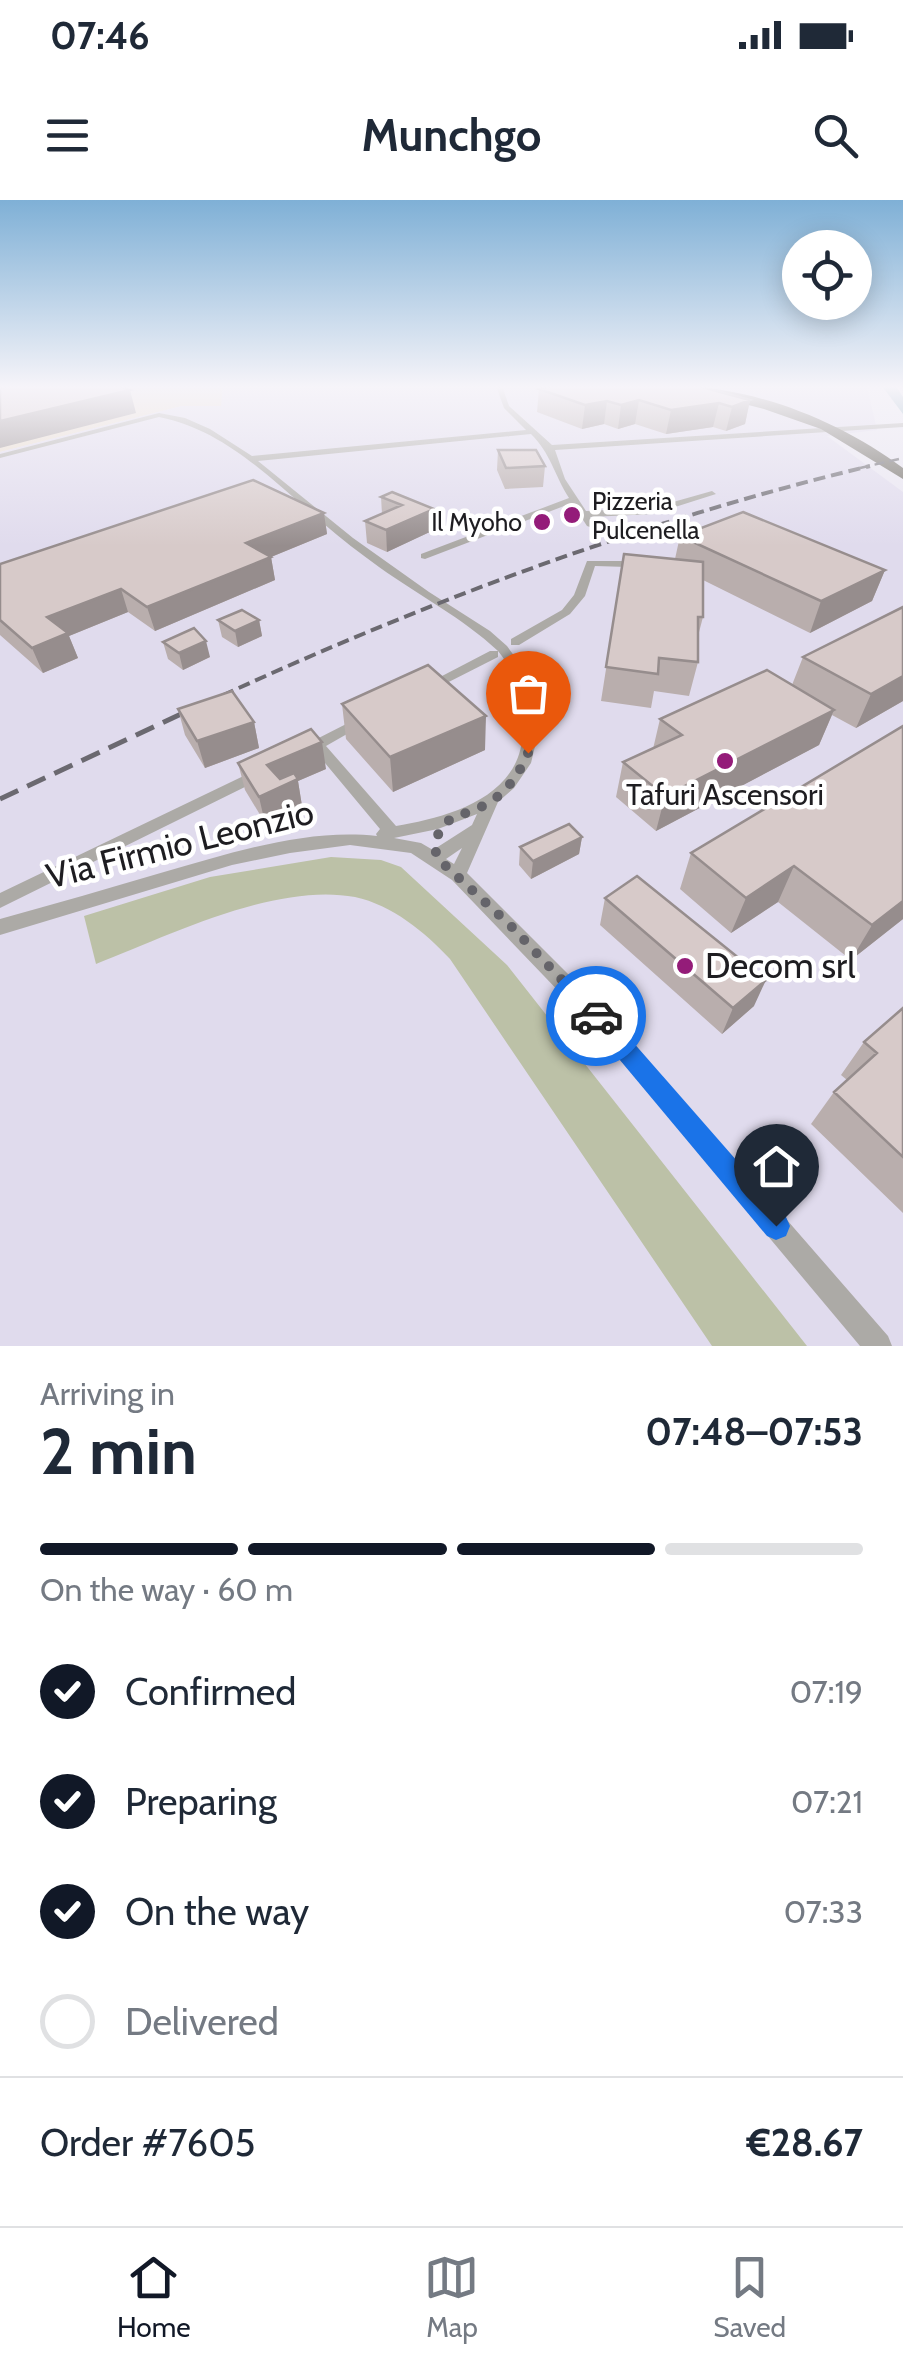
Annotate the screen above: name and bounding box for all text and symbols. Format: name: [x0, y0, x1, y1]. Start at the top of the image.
text: 07:46: [50, 12, 150, 59]
icon: menu: [40, 108, 95, 163]
text: Munchgo: [362, 108, 541, 162]
icon: search: [808, 108, 863, 163]
map controls: [782, 230, 872, 320]
button: locate: [782, 230, 872, 320]
place label: Pizzeria Pulcenella: [592, 486, 700, 545]
marker: Pizzeria Pulcenella: [561, 504, 583, 526]
place label: Il Myoho: [431, 507, 522, 537]
marker: Il Myoho: [531, 511, 553, 533]
pin: [486, 651, 571, 754]
icon: bag: [501, 666, 556, 721]
marker: Tafuri Ascensori: [714, 750, 736, 772]
place label: Tafuri Ascensori: [626, 776, 824, 813]
street label: Via Firmio Leonzio: [42, 790, 318, 898]
place label: Decom srl: [705, 944, 856, 987]
marker: Decom srl: [674, 955, 696, 977]
courier: [546, 966, 646, 1066]
icon: car: [569, 989, 624, 1044]
pin: [734, 1124, 819, 1227]
icon: home: [749, 1139, 804, 1194]
text: Arriving in: [40, 1374, 175, 1413]
text: 07:48–07:53: [645, 1408, 863, 1455]
text: 2 min: [40, 1411, 197, 1490]
text: On the way · 60 m: [40, 1570, 293, 1609]
icon: check: [40, 1664, 95, 1719]
text: Confirmed: [125, 1668, 296, 1715]
text: 07:19: [790, 1672, 863, 1711]
icon: check: [40, 1774, 95, 1829]
text: Preparing: [125, 1778, 277, 1825]
text: 07:21: [791, 1782, 863, 1821]
icon: check: [40, 1884, 95, 1939]
text: On the way: [125, 1888, 309, 1935]
text: 07:33: [784, 1892, 863, 1931]
text: Delivered: [125, 1998, 279, 2045]
text: Order #7605: [40, 2119, 255, 2166]
text: €28.67: [746, 2119, 863, 2166]
tab: Home: [117, 2250, 191, 2344]
tab: Map: [424, 2250, 479, 2344]
tab: Saved: [713, 2250, 786, 2344]

